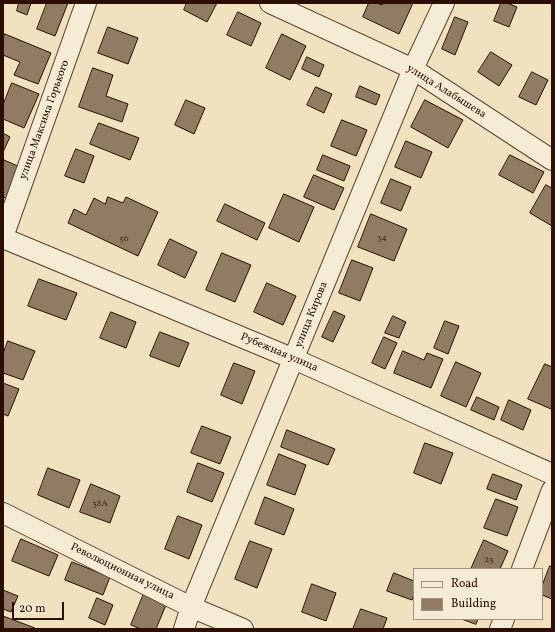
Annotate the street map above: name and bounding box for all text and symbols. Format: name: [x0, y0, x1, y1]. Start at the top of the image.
street label: улица Максима Горького: [17, 59, 73, 181]
street label: улица Алабышева: [404, 62, 488, 122]
house number: 34: [377, 233, 387, 243]
house number: 56: [120, 234, 128, 244]
street label: улица Кирова: [293, 280, 331, 350]
street label: Рубежная улица: [238, 331, 320, 375]
house number: 38А: [92, 499, 108, 509]
street label: Революционная улица: [68, 541, 176, 603]
house number: 23: [484, 555, 494, 565]
legend: [413, 568, 543, 620]
text: Road: [451, 576, 478, 592]
scale bar: [14, 594, 66, 620]
text: Building: [451, 596, 496, 612]
text: 20 m: [19, 601, 46, 617]

